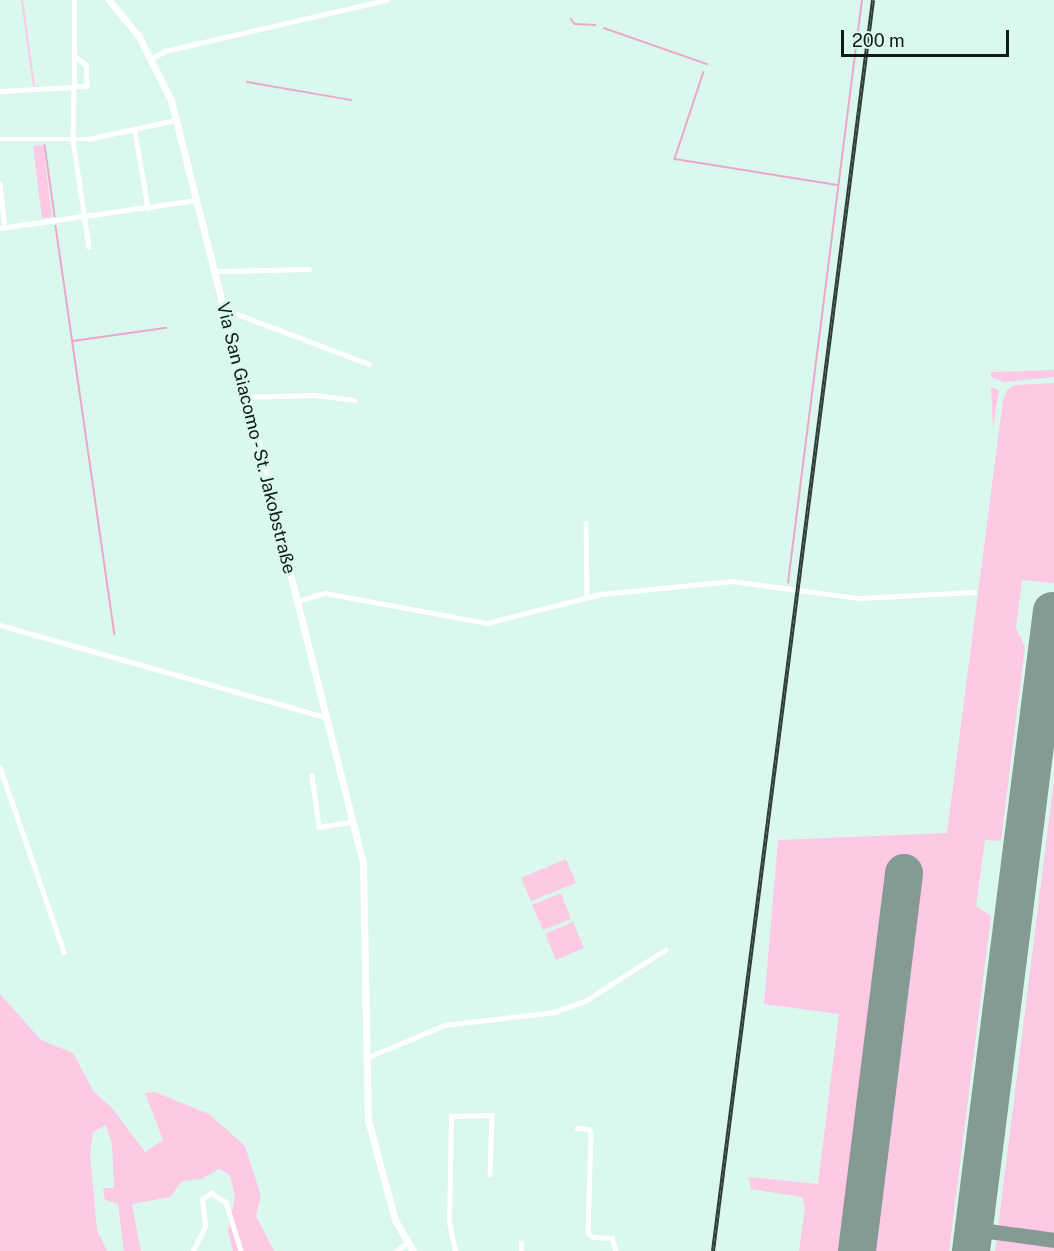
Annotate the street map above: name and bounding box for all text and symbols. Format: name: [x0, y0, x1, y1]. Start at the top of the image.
scale bar: [844, 18, 1012, 56]
text: 200 m: [852, 30, 905, 51]
street label: Via San Giacomo - St. Jakobstraße: [211, 297, 301, 579]

